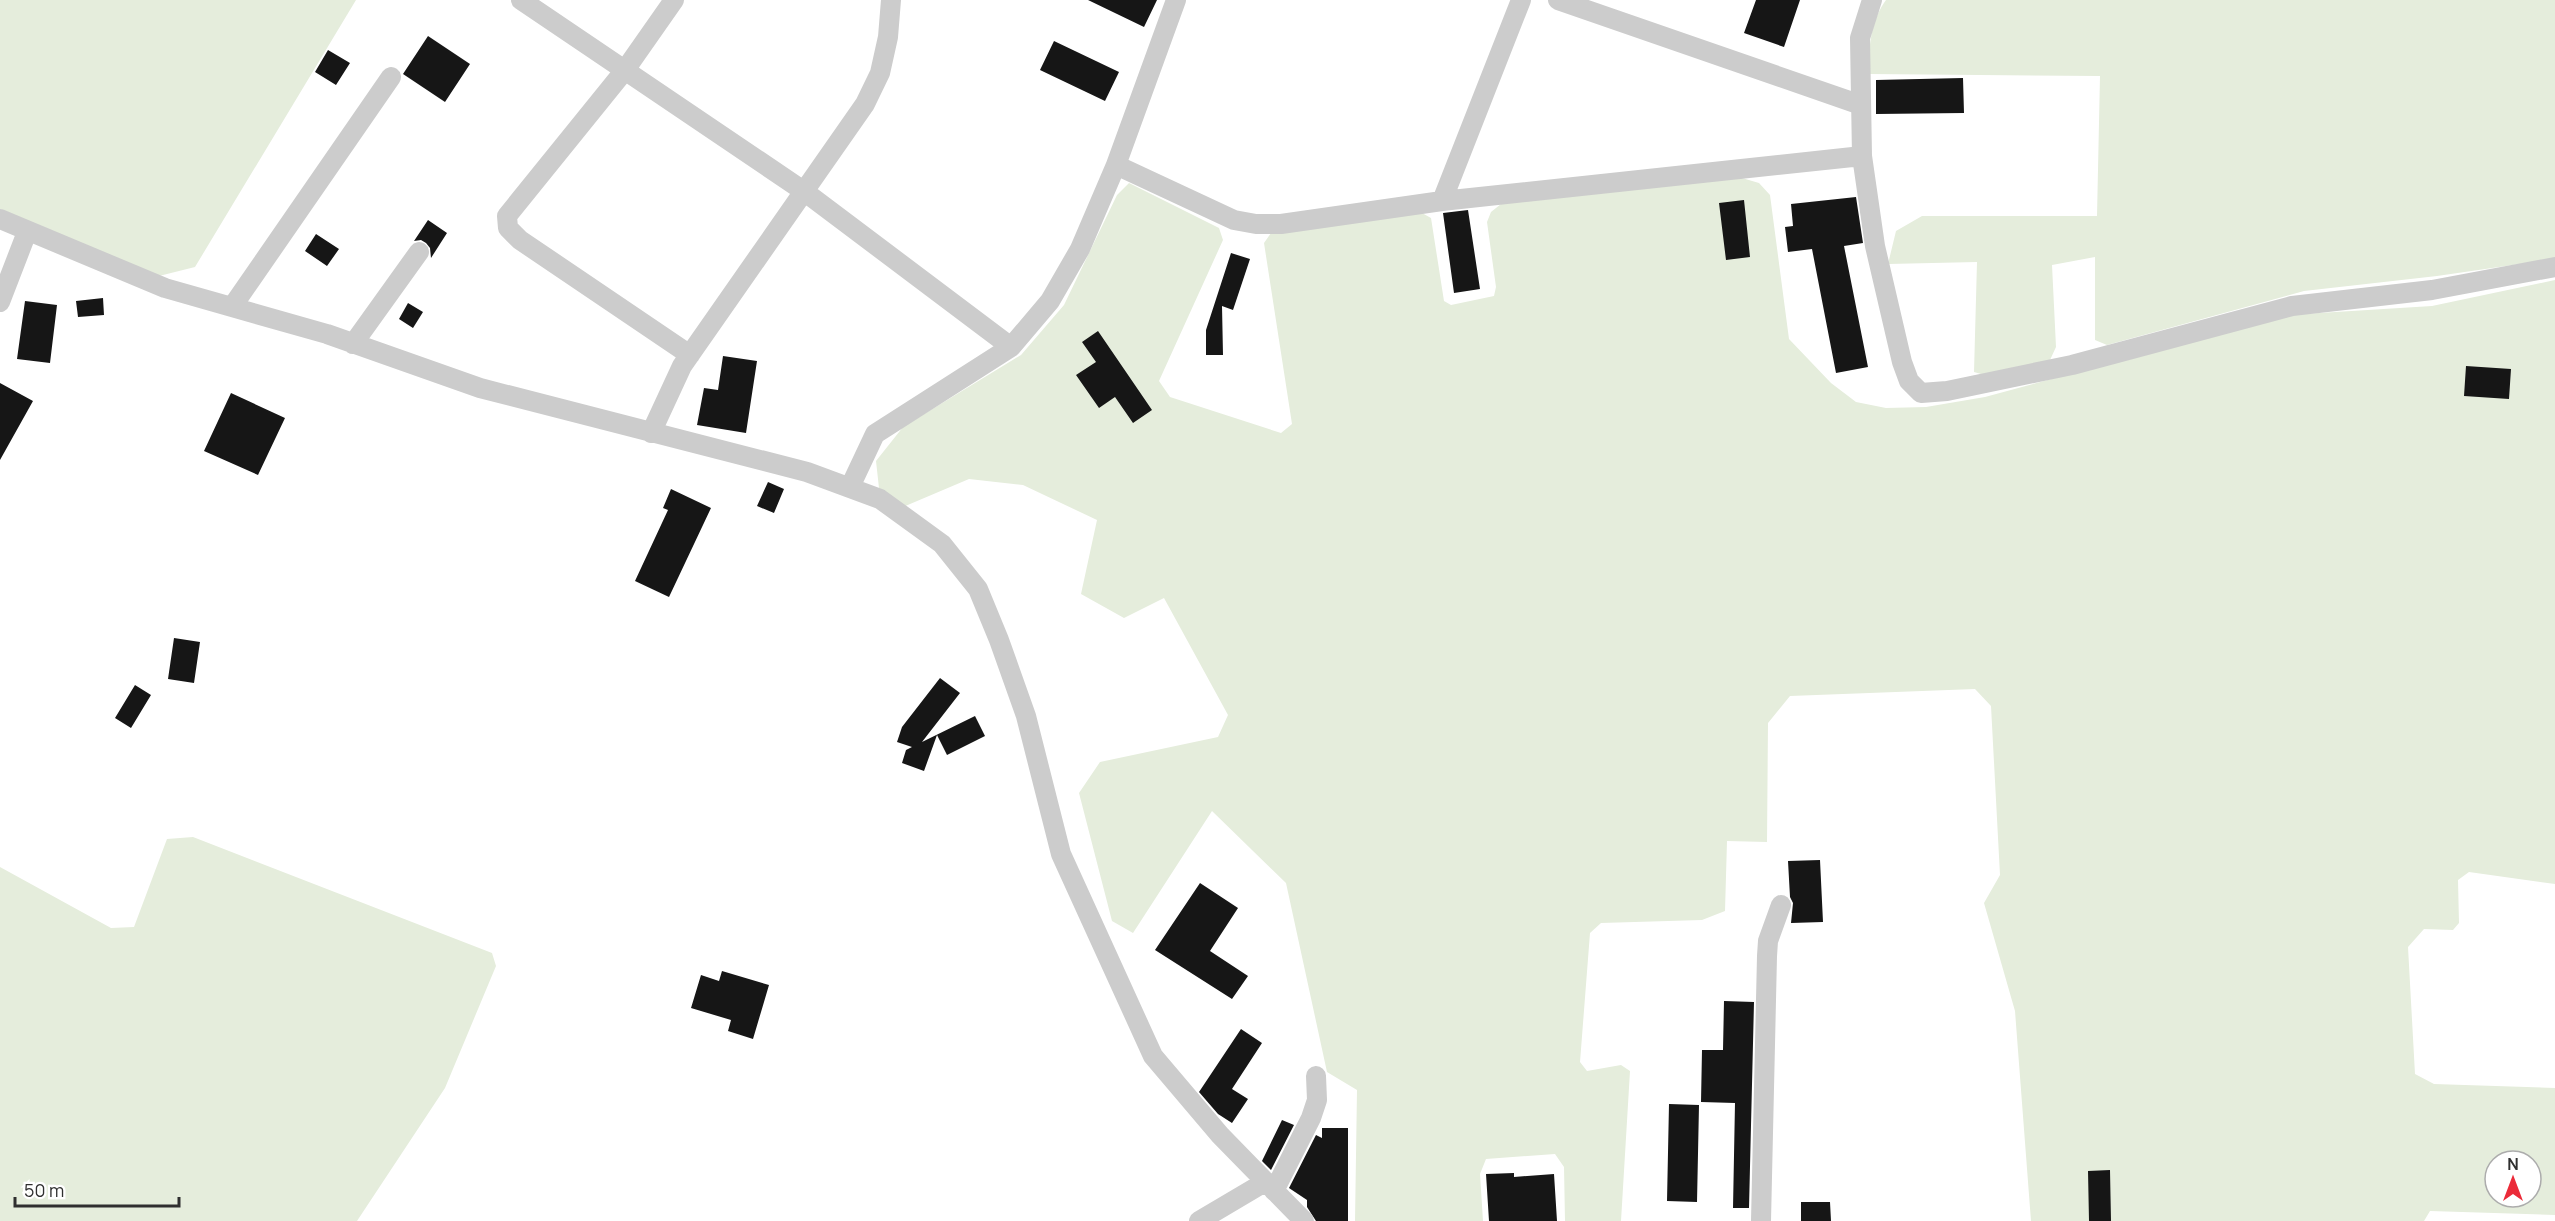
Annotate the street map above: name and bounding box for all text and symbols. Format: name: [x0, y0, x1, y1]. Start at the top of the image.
north arrow: [2483, 1149, 2543, 1209]
text: N: [2507, 1153, 2519, 1175]
scale bar: [15, 1170, 178, 1208]
text: 50 m: [24, 1178, 64, 1202]

